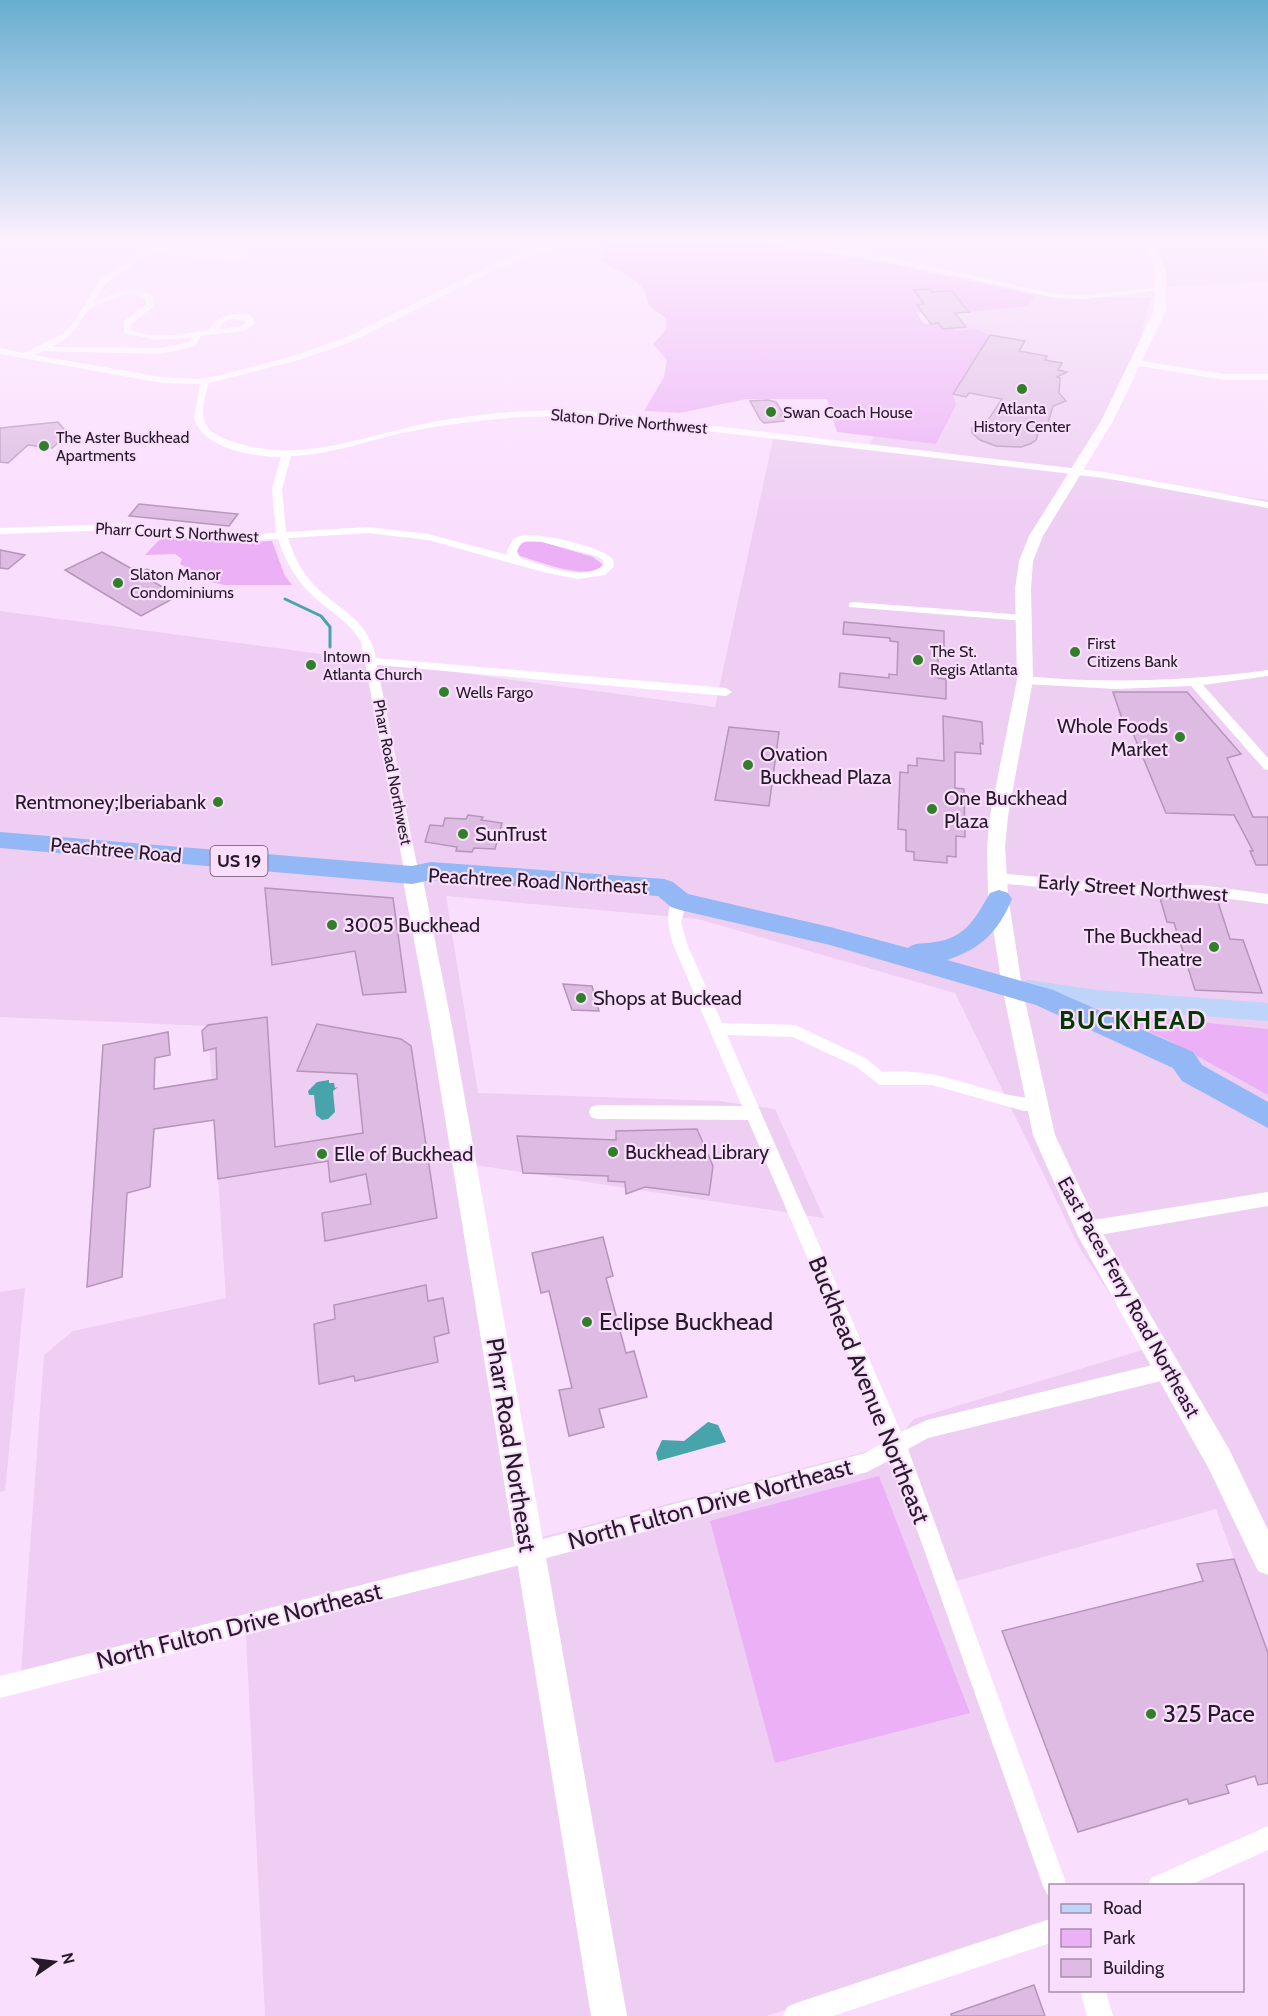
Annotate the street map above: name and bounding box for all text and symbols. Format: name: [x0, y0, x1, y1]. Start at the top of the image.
marker: Atlanta History Center: [1015, 382, 1029, 396]
place label: Atlanta History Center: [973, 399, 1072, 436]
place label: Swan Coach House: [783, 403, 913, 422]
street label: Slaton Drive Northwest: [550, 405, 709, 438]
marker: Swan Coach House: [764, 405, 778, 419]
place label: The Aster Buckhead Apartments: [56, 428, 189, 465]
marker: The Aster Buckhead Apartments: [37, 439, 51, 453]
street label: Pharr Court S Northwest: [95, 519, 260, 546]
place label: Slaton Manor Condominiums: [130, 565, 234, 602]
marker: Slaton Manor Condominiums: [111, 576, 125, 590]
place label: First Citizens Bank: [1087, 634, 1178, 671]
place label: The St. Regis Atlanta: [930, 642, 1018, 679]
marker: First Citizens Bank: [1068, 645, 1082, 659]
place label: Intown Atlanta Church: [323, 647, 422, 684]
marker: The St. Regis Atlanta: [911, 653, 925, 667]
marker: Intown Atlanta Church: [304, 658, 318, 672]
place label: Wells Fargo: [456, 683, 534, 702]
marker: Wells Fargo: [437, 685, 451, 699]
street label: Pharr Road Northwest: [369, 698, 416, 847]
place label: Whole Foods Market: [1057, 714, 1168, 761]
marker: Whole Foods Market: [1173, 730, 1187, 744]
place label: Ovation Buckhead Plaza: [760, 742, 892, 789]
marker: Ovation Buckhead Plaza: [741, 758, 755, 772]
place label: One Buckhead Plaza: [944, 786, 1067, 833]
place label: Rentmoney;Iberiabank: [15, 790, 206, 814]
marker: Rentmoney;Iberiabank: [211, 795, 225, 809]
marker: One Buckhead Plaza: [925, 802, 939, 816]
place label: SunTrust: [475, 822, 547, 846]
marker: SunTrust: [456, 827, 470, 841]
street label: Peachtree Road: [49, 832, 183, 868]
road number: US 19: [210, 846, 268, 876]
street label: Peachtree Road Northeast: [428, 863, 649, 899]
street label: Early Street Northwest: [1037, 869, 1229, 907]
place label: 3005 Buckhead: [344, 913, 480, 937]
marker: 3005 Buckhead: [325, 918, 339, 932]
place label: The Buckhead Theatre: [1084, 924, 1202, 971]
marker: The Buckhead Theatre: [1207, 940, 1221, 954]
place label: Shops at Buckead: [593, 986, 742, 1010]
marker: Shops at Buckead: [574, 991, 588, 1005]
district label: BUCKHEAD: [1059, 1004, 1207, 1036]
place label: Buckhead Library: [625, 1140, 769, 1164]
place label: Elle of Buckhead: [334, 1142, 473, 1166]
marker: Buckhead Library: [606, 1145, 620, 1159]
marker: Elle of Buckhead: [315, 1147, 329, 1161]
street label: East Paces Ferry Road Northeast: [1053, 1172, 1205, 1422]
street label: Buckhead Avenue Northeast: [802, 1252, 936, 1528]
place label: Eclipse Buckhead: [599, 1307, 773, 1336]
marker: Eclipse Buckhead: [580, 1315, 594, 1329]
street label: Pharr Road Northeast: [480, 1336, 543, 1554]
street label: North Fulton Drive Northeast: [565, 1452, 855, 1555]
street label: North Fulton Drive Northeast: [93, 1576, 385, 1675]
place label: 325 Pace: [1163, 1699, 1255, 1728]
marker: 325 Pace: [1144, 1707, 1158, 1721]
legend: [1049, 1884, 1244, 1992]
text: Road: [1103, 1897, 1142, 1919]
text: Park: [1103, 1927, 1136, 1949]
north arrow: [24, 1932, 84, 1992]
text: N: [57, 1951, 79, 1966]
text: Building: [1103, 1957, 1165, 1979]

